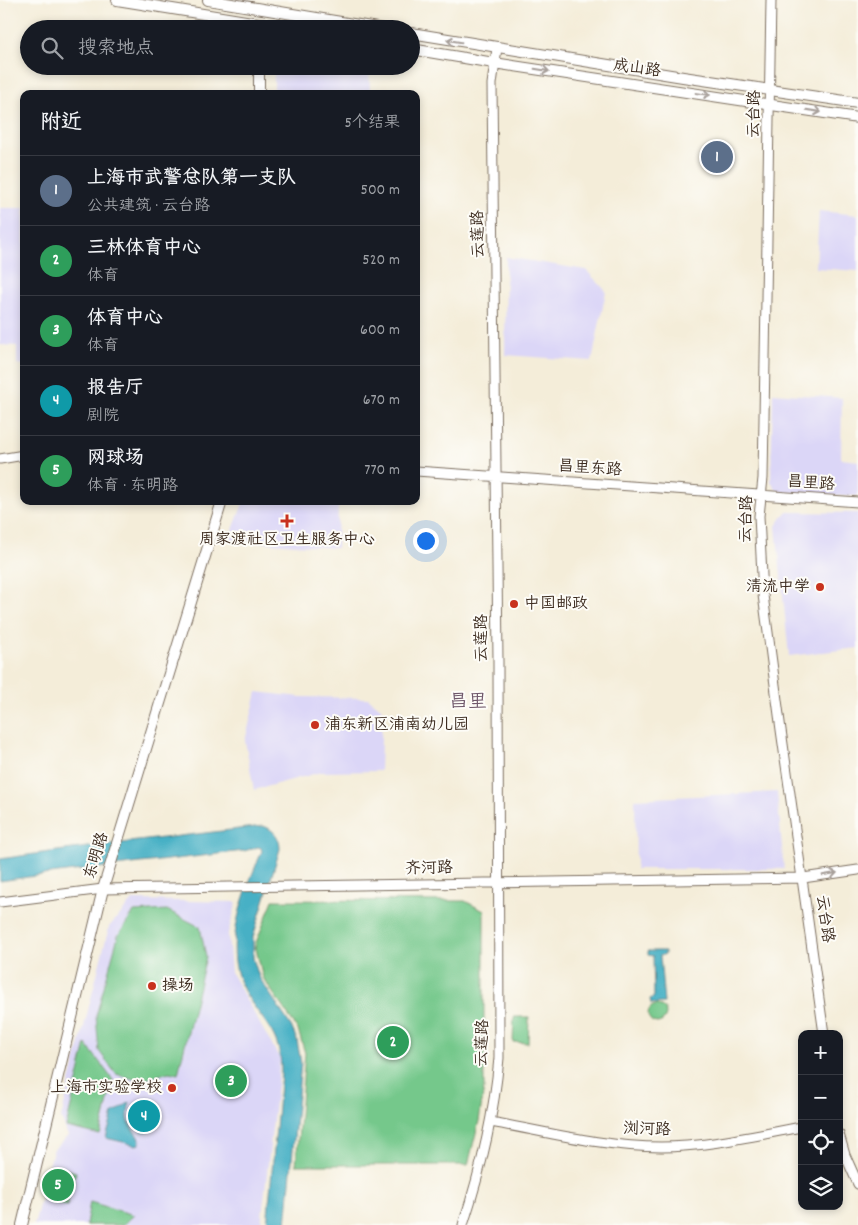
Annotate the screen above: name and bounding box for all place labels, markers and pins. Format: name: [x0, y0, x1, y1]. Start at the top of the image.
pin: 1: [701, 138, 733, 176]
marker: 周家渡社区卫生服务中心: [280, 514, 294, 528]
place label: 周家渡社区卫生服务中心: [199, 529, 375, 552]
place label: 清流中学: [746, 576, 810, 599]
marker: 清流中学: [814, 581, 826, 593]
place label: 中国邮政: [524, 593, 588, 616]
marker: 中国邮政: [508, 598, 520, 610]
place label: 浦东新区浦南幼儿园: [325, 714, 469, 737]
marker: 浦东新区浦南幼儿园: [309, 719, 321, 731]
place label: 操场: [162, 975, 194, 998]
marker: 操场: [146, 980, 158, 992]
pin: 2: [377, 1023, 409, 1061]
pin: 3: [215, 1062, 247, 1100]
place label: 上海市实验学校: [50, 1077, 162, 1100]
marker: 上海市实验学校: [166, 1082, 178, 1094]
pin: 4: [128, 1097, 160, 1135]
pin: 5: [42, 1166, 74, 1204]

